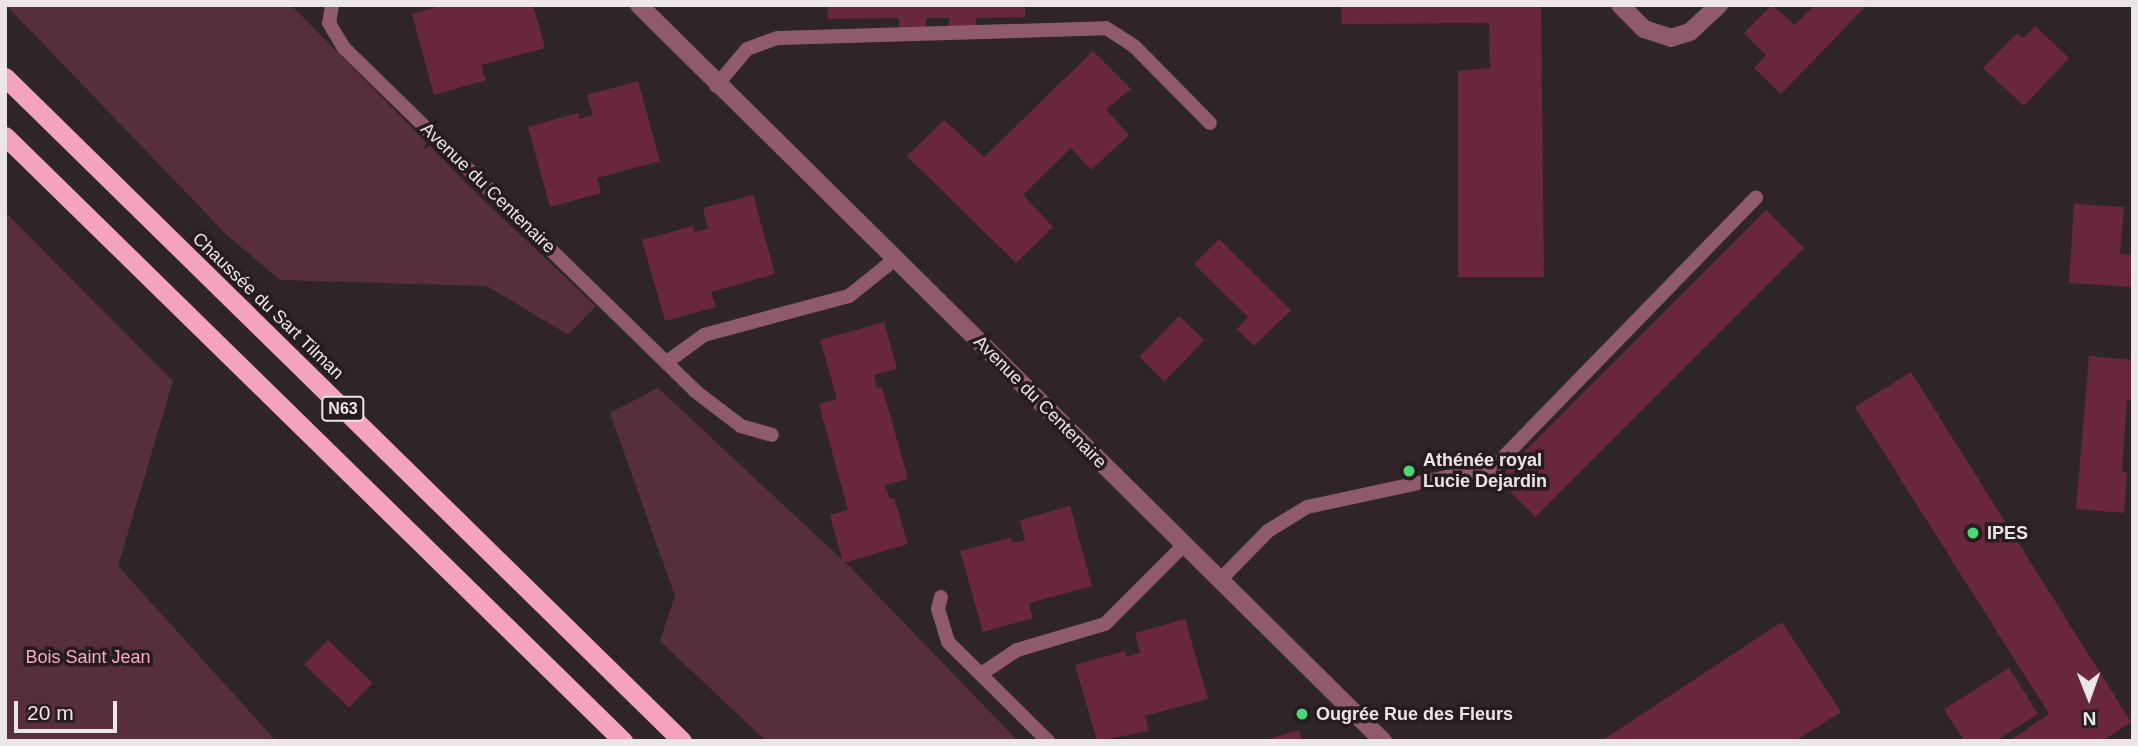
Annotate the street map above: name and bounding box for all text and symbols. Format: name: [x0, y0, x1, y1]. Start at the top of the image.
street label: Avenue du Centenaire: [416, 118, 560, 258]
street label: Chaussée du Sart Tilman: [188, 228, 348, 384]
street label: Avenue du Centenaire: [969, 331, 1111, 473]
road number: N63: [320, 396, 366, 422]
place label: Athénée royal Lucie Dejardin: [1423, 450, 1547, 492]
marker: Athénée royal Lucie Dejardin: [1401, 463, 1417, 479]
place label: IPES: [1987, 522, 2028, 544]
marker: IPES: [1965, 525, 1981, 541]
park label: Bois Saint Jean: [25, 646, 151, 668]
north arrow: [2054, 662, 2124, 732]
scale bar: [18, 686, 121, 730]
text: 20 m: [27, 701, 74, 724]
place label: Ougrée Rue des Fleurs: [1316, 703, 1513, 725]
marker: Ougrée Rue des Fleurs: [1294, 706, 1310, 722]
text: N: [2082, 708, 2096, 729]

